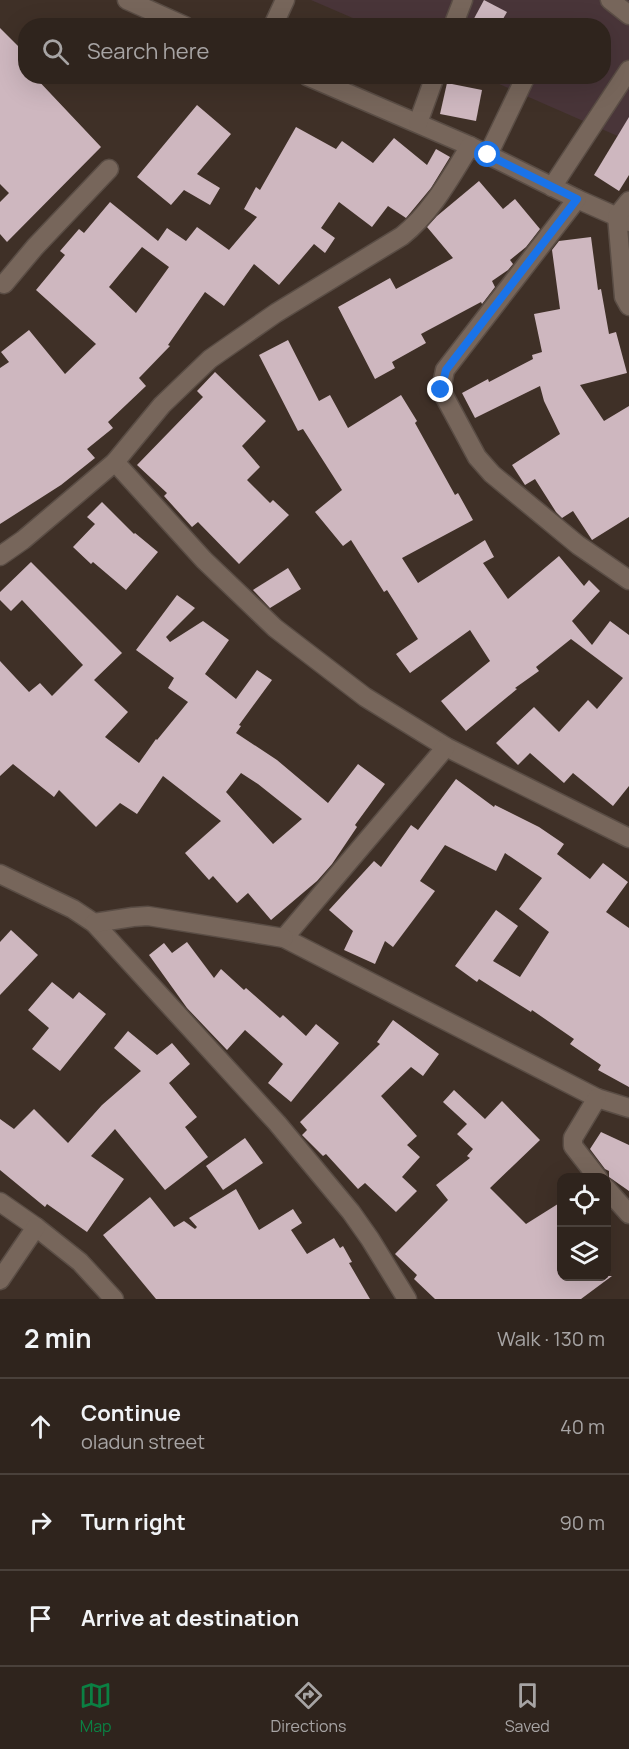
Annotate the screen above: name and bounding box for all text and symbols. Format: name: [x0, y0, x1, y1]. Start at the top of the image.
search box: [18, 18, 611, 84]
icon: search: [39, 35, 72, 68]
text: Search here: [87, 36, 209, 66]
route start: [474, 141, 500, 167]
route end: [427, 376, 453, 402]
map controls: [557, 1173, 611, 1281]
button: locate: [557, 1173, 611, 1227]
button: layers: [557, 1227, 611, 1281]
text: 2 min: [24, 1320, 92, 1356]
text: Walk · 130 m: [497, 1325, 605, 1352]
text: Continue: [81, 1398, 181, 1428]
icon: ahead: [24, 1410, 57, 1443]
text: 40 m: [560, 1413, 605, 1440]
text: oladun street: [81, 1428, 205, 1455]
icon: right: [24, 1506, 57, 1539]
text: Turn right: [81, 1507, 186, 1537]
text: 90 m: [559, 1509, 605, 1536]
icon: arrive: [24, 1602, 57, 1635]
text: Arrive at destination: [81, 1603, 299, 1633]
tab: Map: [79, 1679, 112, 1737]
tab: Directions: [271, 1679, 346, 1737]
tab: Saved: [505, 1679, 550, 1737]

